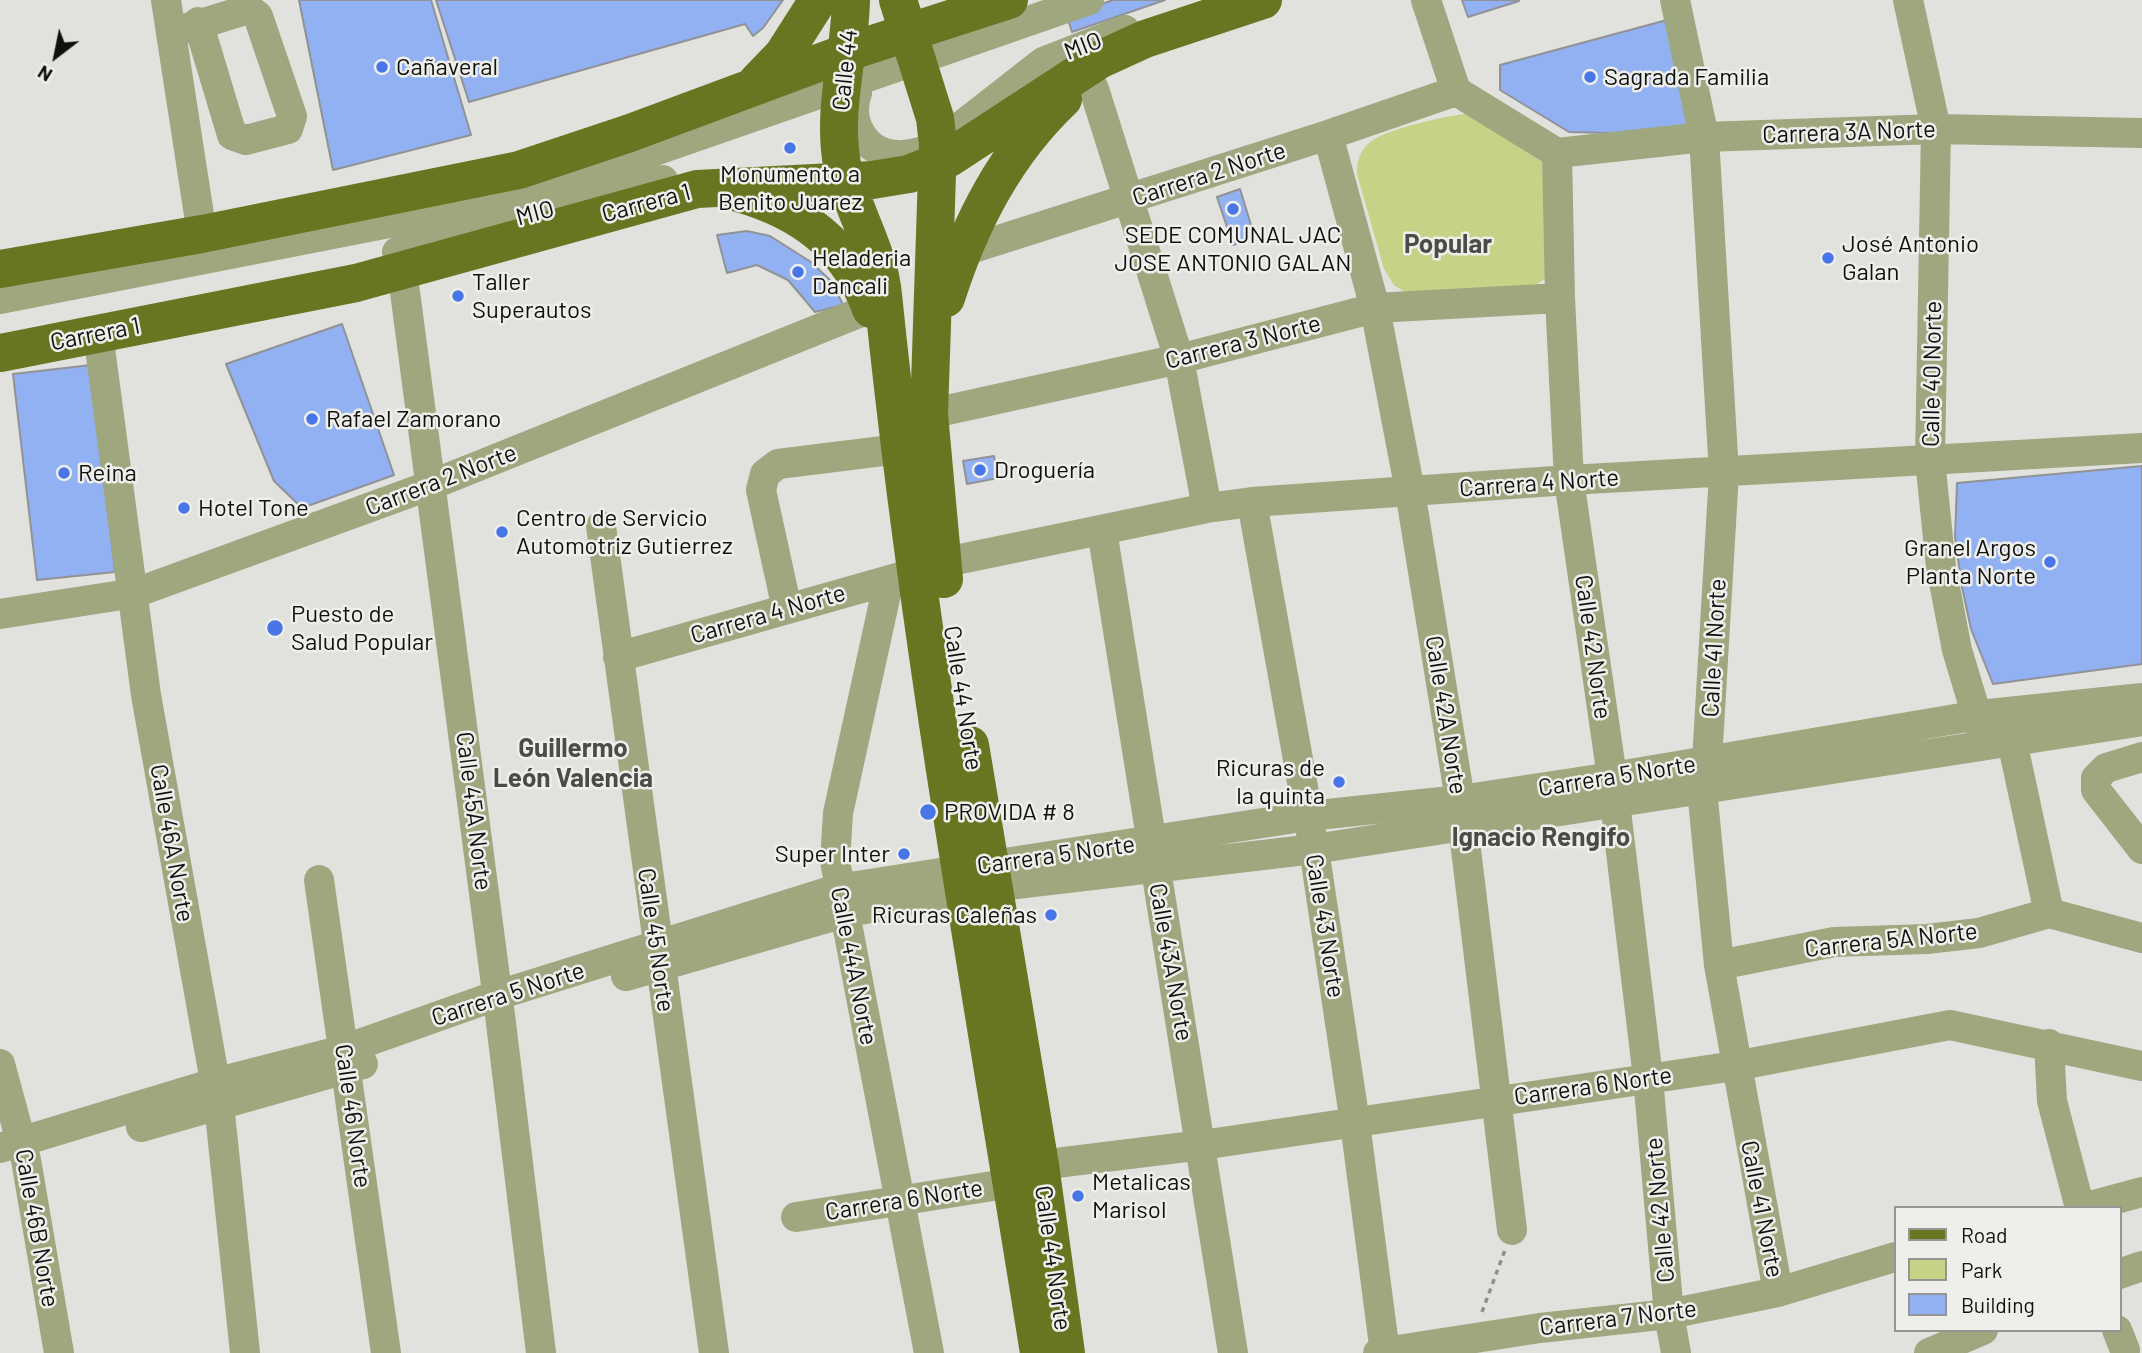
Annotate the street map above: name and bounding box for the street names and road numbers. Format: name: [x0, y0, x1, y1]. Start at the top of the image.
street label: MIO: [1060, 26, 1106, 66]
street label: Calle 44: [826, 28, 864, 112]
street label: Carrera 3A Norte: [1762, 115, 1936, 149]
street label: Carrera 2 Norte: [1129, 136, 1289, 212]
street label: Carrera 1: [598, 177, 694, 229]
street label: MIO: [513, 194, 557, 232]
street label: Calle 40 Norte: [1916, 301, 1948, 447]
street label: Carrera 3 Norte: [1162, 309, 1324, 375]
street label: Carrera 1: [48, 311, 142, 357]
street label: Carrera 2 Norte: [361, 438, 521, 522]
street label: Carrera 4 Norte: [1458, 463, 1620, 503]
street label: Calle 42 Norte: [1569, 573, 1617, 721]
street label: Carrera 4 Norte: [687, 578, 849, 650]
street label: Calle 41 Norte: [1696, 578, 1732, 718]
street label: Calle 44 Norte: [937, 624, 989, 772]
street label: Calle 42A Norte: [1419, 634, 1473, 796]
street label: Calle 45A Norte: [450, 730, 498, 892]
street label: Carrera 5 Norte: [1536, 749, 1698, 803]
street label: Calle 46A Norte: [144, 762, 200, 924]
street label: Carrera 5 Norte: [975, 830, 1137, 880]
street label: Calle 43 Norte: [1299, 852, 1351, 1000]
street label: Calle 45 Norte: [632, 866, 680, 1014]
street label: Calle 43A Norte: [1143, 881, 1199, 1043]
street label: Calle 44A Norte: [825, 884, 883, 1048]
street label: Carrera 5A Norte: [1803, 917, 1979, 963]
street label: Carrera 5 Norte: [428, 956, 588, 1032]
street label: Calle 46 Norte: [329, 1042, 377, 1190]
street label: Carrera 6 Norte: [1512, 1061, 1674, 1111]
street label: Calle 42 Norte: [1639, 1136, 1681, 1284]
street label: Calle 41 Norte: [1735, 1138, 1789, 1280]
street label: Calle 46B Norte: [9, 1147, 65, 1309]
street label: Carrera 6 Norte: [823, 1173, 985, 1227]
street label: Calle 44 Norte: [1029, 1184, 1077, 1332]
street label: Carrera 7 Norte: [1538, 1294, 1698, 1342]

